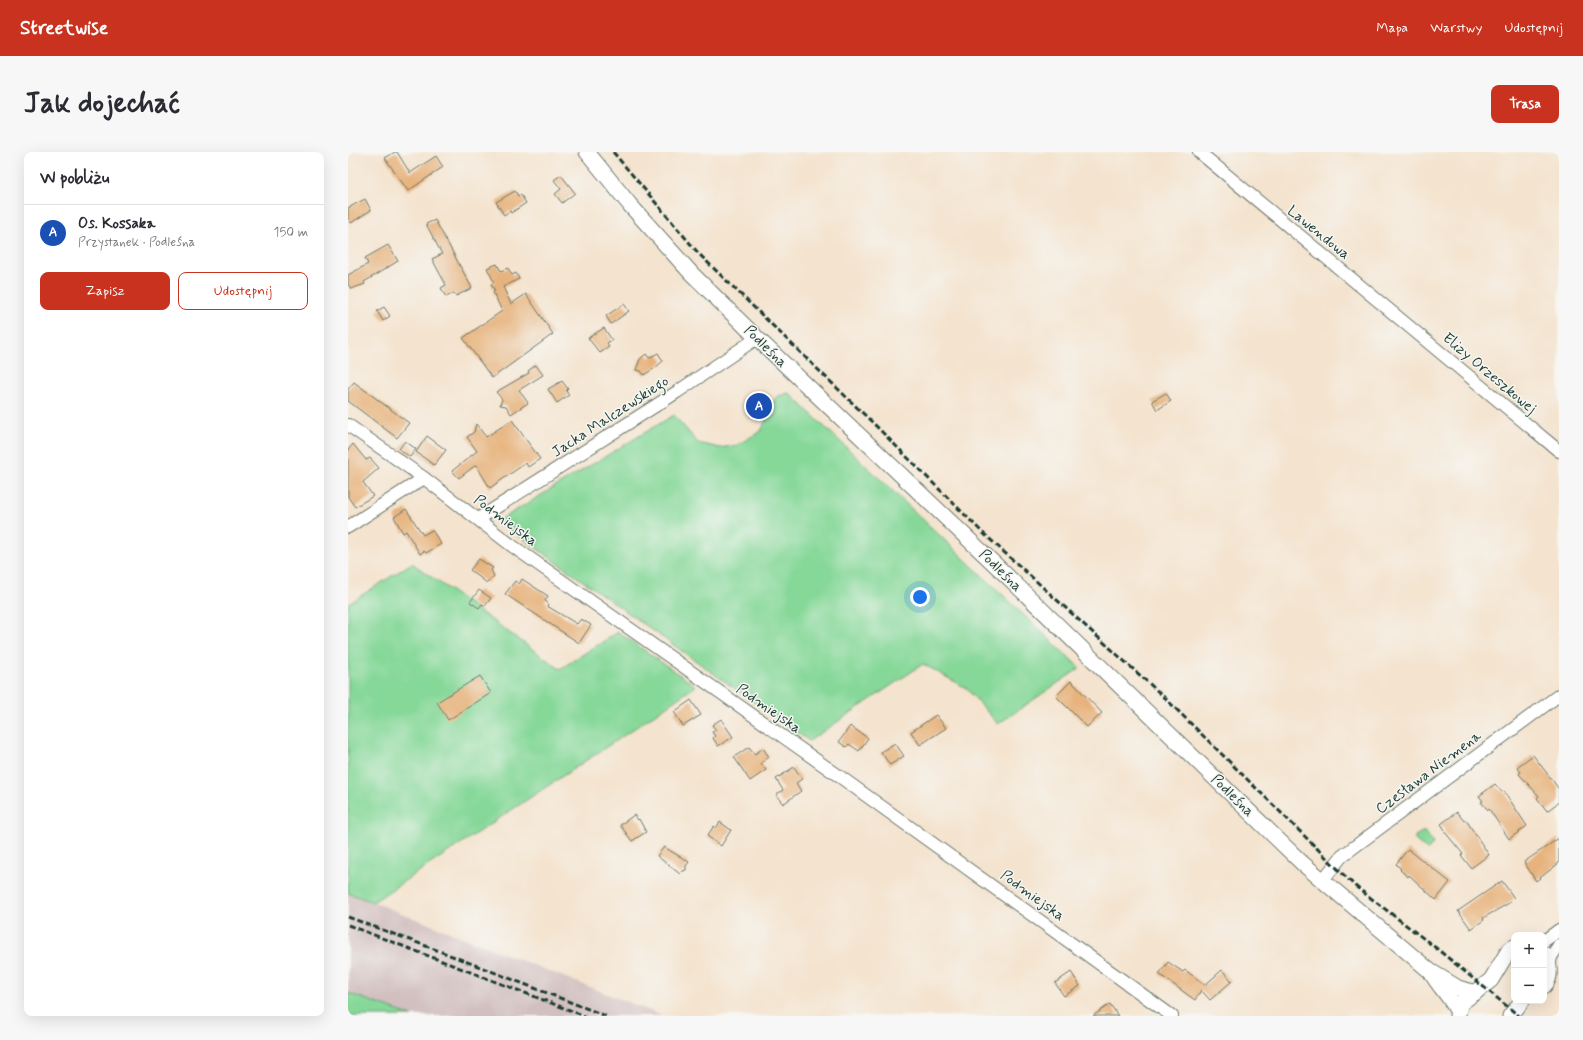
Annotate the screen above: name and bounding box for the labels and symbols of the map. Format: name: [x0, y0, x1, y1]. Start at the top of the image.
street label: Lawendowa: [1283, 201, 1354, 264]
street label: Podleśna: [739, 321, 792, 373]
street label: Elizy Orzeszkowej: [1438, 329, 1540, 419]
street label: Jacka Malczewskiego: [548, 371, 673, 463]
pin: A: [746, 391, 772, 421]
street label: Podmiejska: [469, 490, 542, 551]
street label: Podleśna: [974, 545, 1027, 597]
your location: [910, 587, 930, 607]
street label: Podmiejska: [732, 679, 805, 739]
street label: Czesława Niemena: [1372, 726, 1486, 819]
street label: Podleśna: [1206, 770, 1259, 822]
street label: Podmiejska: [996, 866, 1069, 926]

